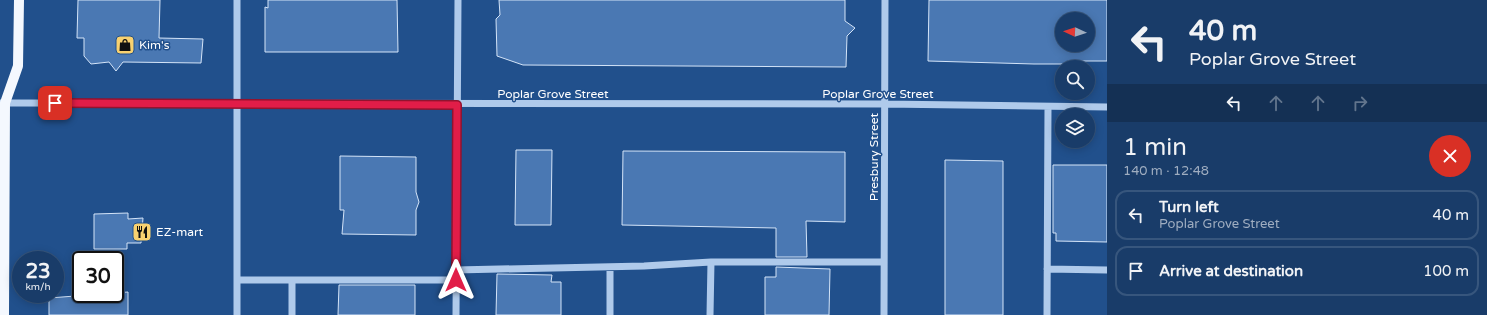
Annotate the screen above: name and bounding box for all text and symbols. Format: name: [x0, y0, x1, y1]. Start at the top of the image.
north arrow: [1055, 12, 1095, 52]
map controls: [1055, 12, 1095, 148]
text: 40 m: [1189, 14, 1257, 48]
icon: left: [1123, 16, 1175, 68]
shop icon: Kim's: [114, 34, 136, 56]
place label: Kim's: [139, 38, 170, 52]
text: Poplar Grove Street: [1189, 48, 1356, 70]
button: search: [1055, 60, 1095, 100]
pin: [38, 86, 72, 120]
street label: Poplar Grove Street: [497, 87, 609, 101]
street label: Poplar Grove Street: [822, 87, 934, 101]
icon: arrive: [44, 92, 66, 114]
icon: left: [1223, 92, 1245, 114]
icon: ahead: [1265, 92, 1287, 114]
icon: ahead: [1307, 92, 1329, 114]
icon: right: [1349, 92, 1371, 114]
button: layers: [1055, 108, 1095, 148]
street label: Presbury Street: [867, 112, 881, 201]
text: 1 min: [1123, 133, 1187, 162]
button: close: [1429, 135, 1471, 177]
text: 140 m · 12:48: [1123, 163, 1209, 179]
text: Turn left: [1159, 198, 1219, 216]
icon: left: [1125, 204, 1147, 226]
text: 40 m: [1432, 206, 1469, 224]
text: Poplar Grove Street: [1159, 216, 1280, 232]
restaurant icon: EZ-mart: [131, 221, 153, 243]
place label: EZ-mart: [156, 225, 204, 239]
speed limit sign: 30: [72, 251, 124, 303]
position arrow: [435, 259, 477, 301]
text: 23: [25, 260, 51, 284]
icon: arrive: [1125, 260, 1147, 282]
text: Arrive at destination: [1159, 262, 1303, 280]
text: 100 m: [1423, 262, 1469, 280]
text: km/h: [25, 281, 51, 293]

